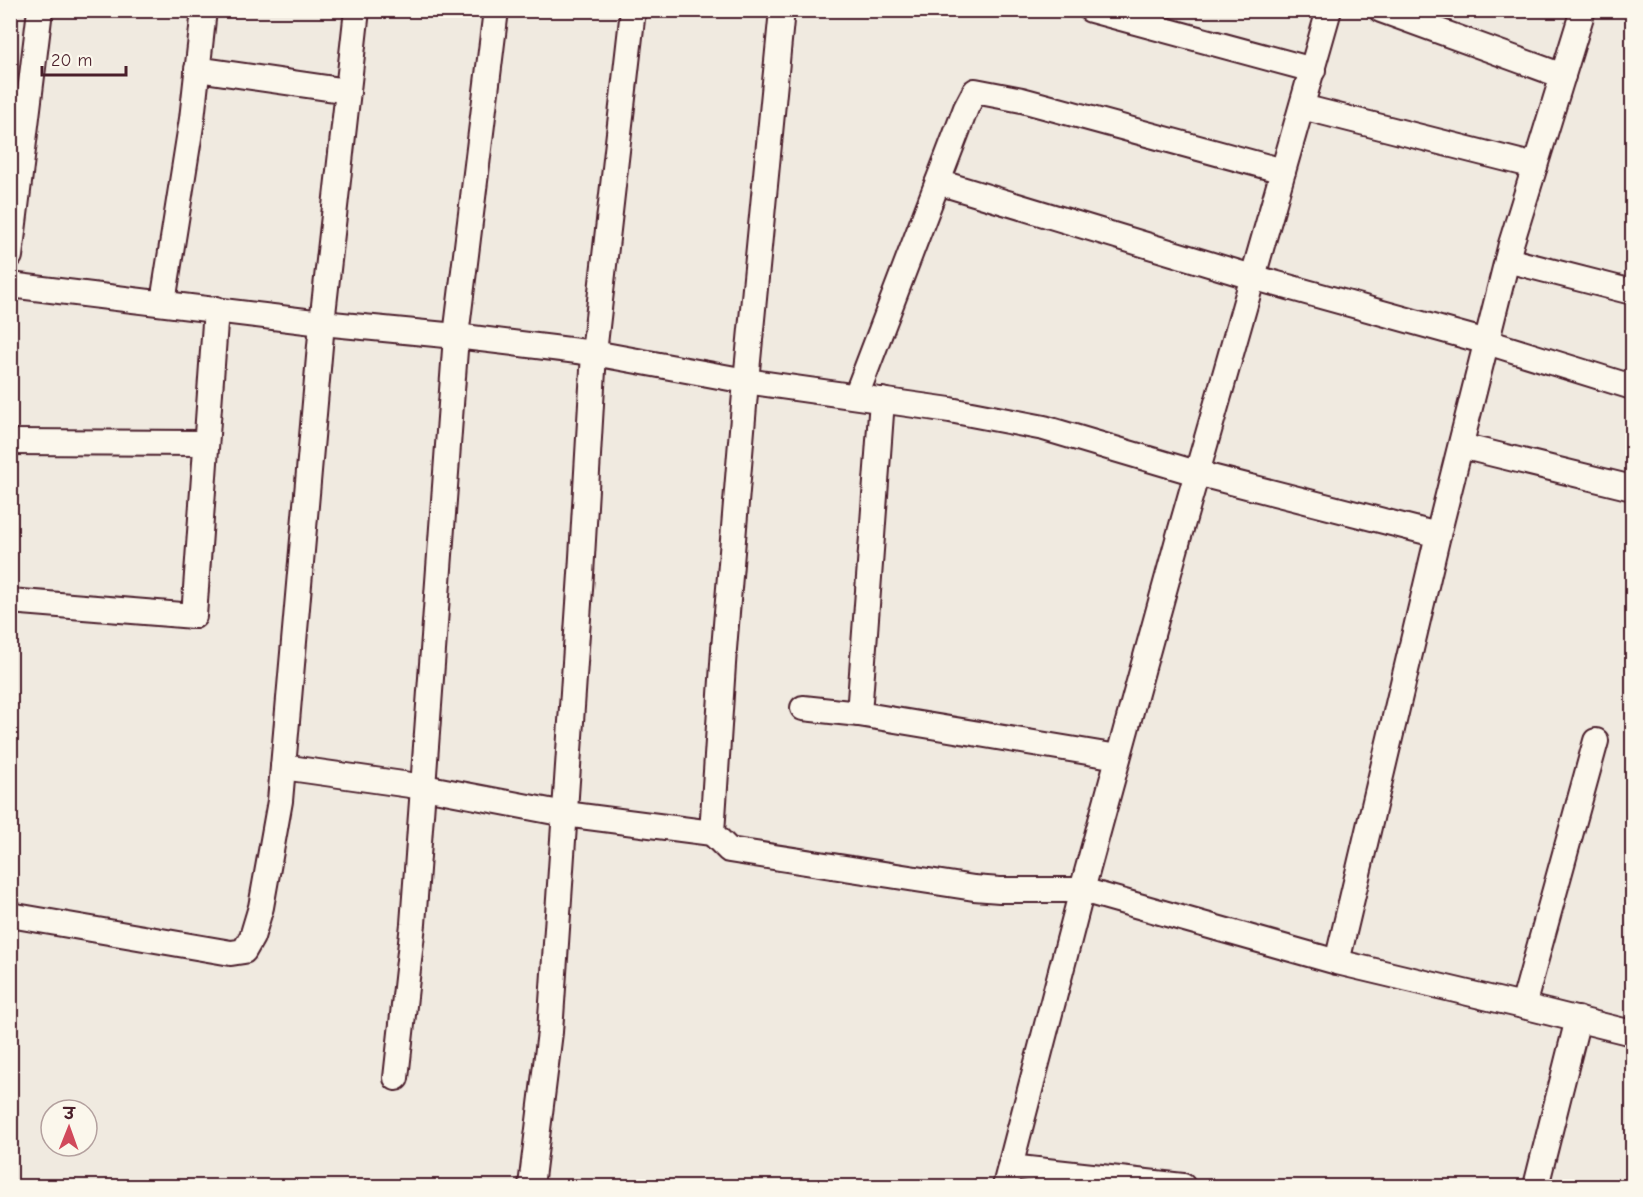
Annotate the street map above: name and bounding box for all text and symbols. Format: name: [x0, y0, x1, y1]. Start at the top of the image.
scale bar: [42, 39, 126, 77]
text: 20 m: [51, 50, 92, 71]
north arrow: [39, 1098, 99, 1158]
text: उ: [62, 1105, 76, 1123]

